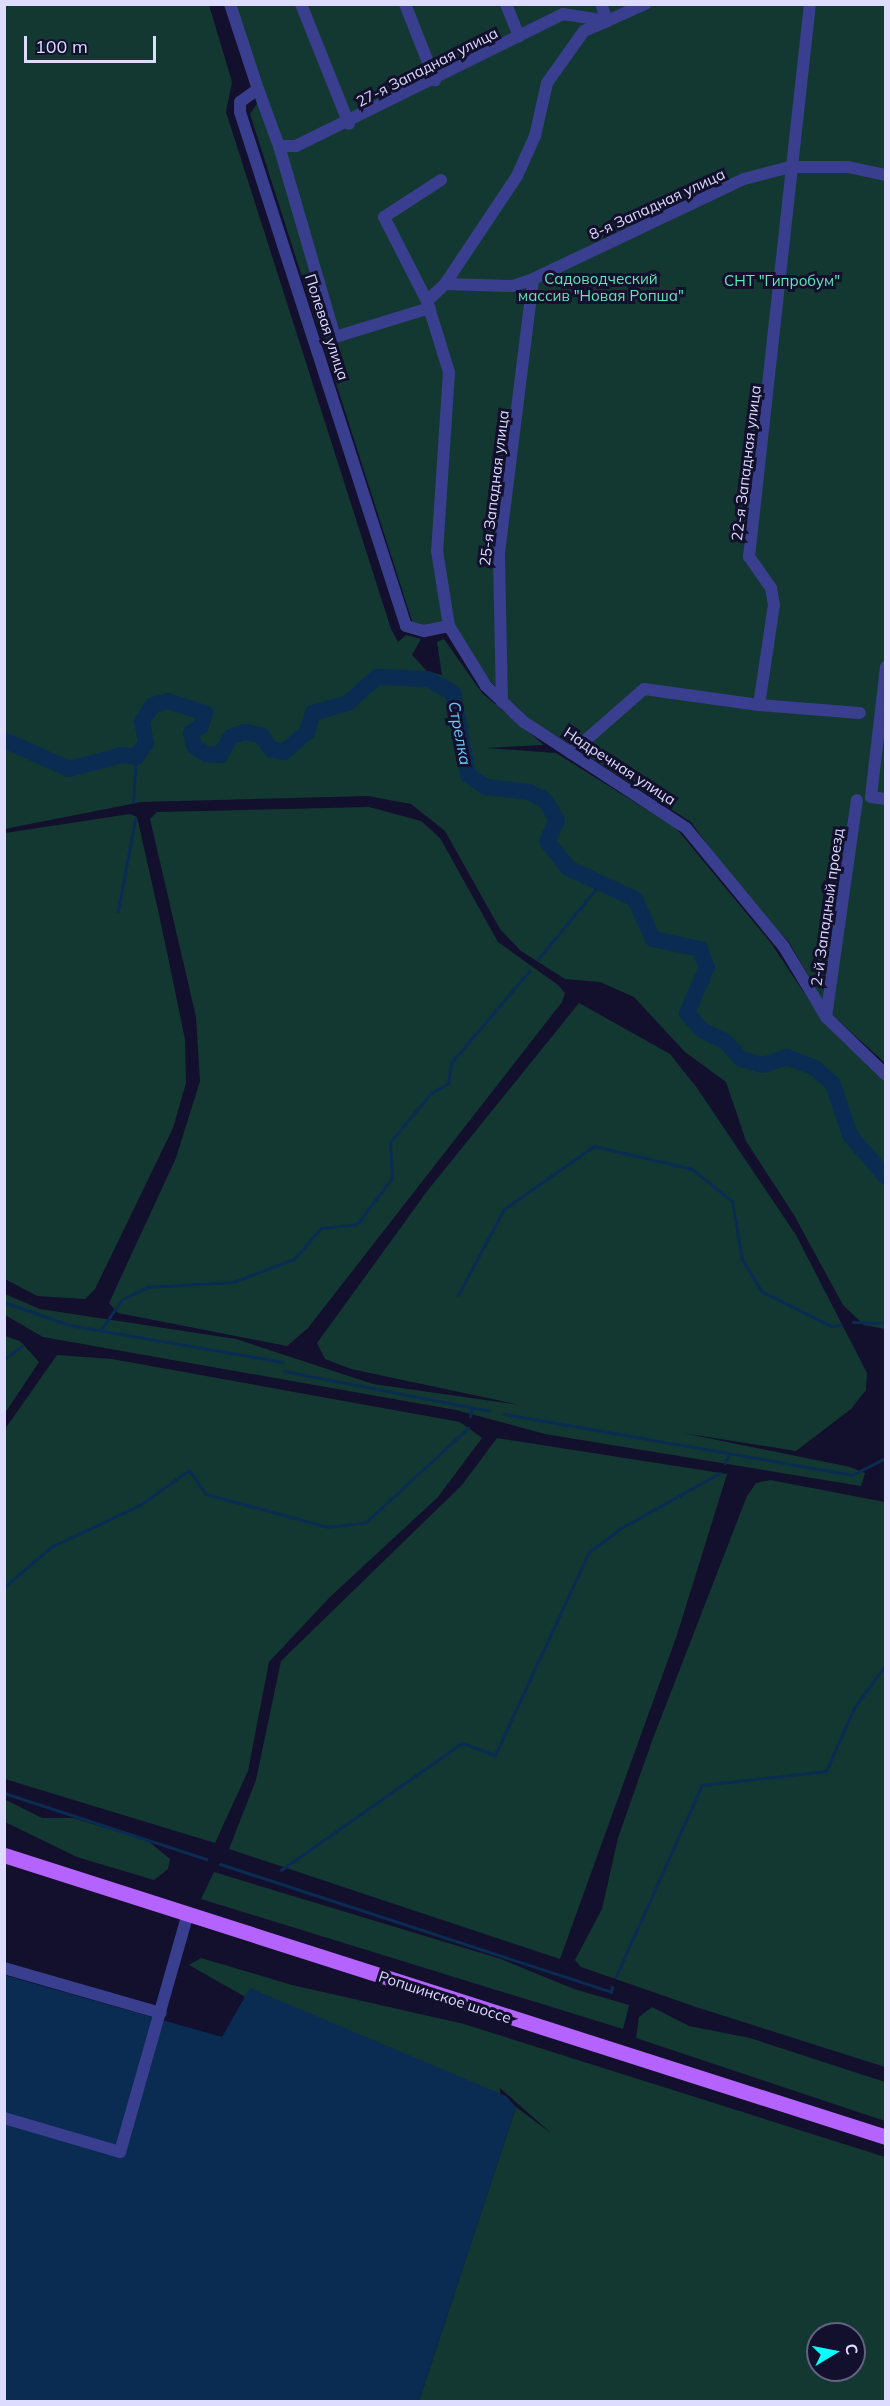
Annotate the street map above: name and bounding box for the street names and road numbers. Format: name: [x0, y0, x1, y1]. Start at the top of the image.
street label: 27-я Западная улица: [353, 23, 501, 111]
street label: 8-я Западная улица: [586, 165, 728, 243]
street label: Полевая улица: [301, 272, 353, 382]
street label: 22-я Западная улица: [728, 384, 764, 542]
street label: 25-я Западная улица: [476, 409, 512, 567]
street label: Надречная улица: [561, 723, 679, 809]
street label: 2-й Западный проезд: [807, 827, 847, 987]
street label: Ропшинское шоссе: [376, 1967, 514, 2027]

